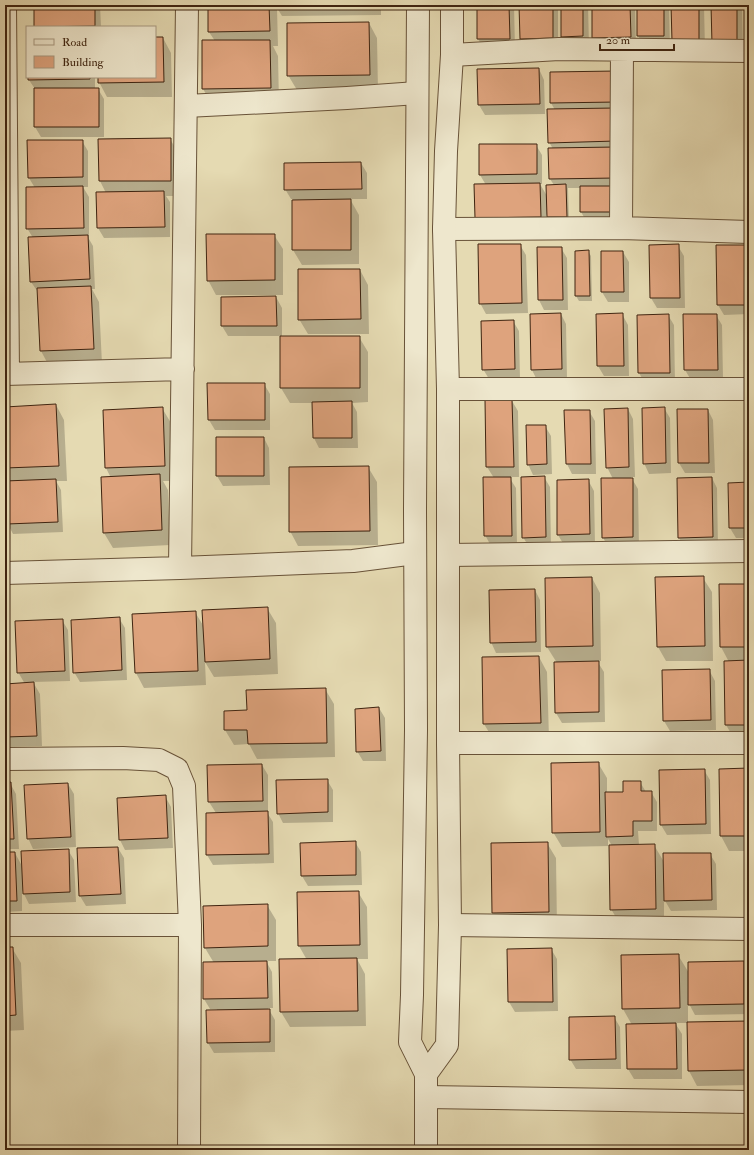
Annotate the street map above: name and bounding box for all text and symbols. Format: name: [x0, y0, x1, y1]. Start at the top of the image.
legend: [26, 26, 156, 78]
scale bar: [600, 26, 674, 52]
text: 20 m: [606, 33, 631, 48]
text: Road: [62, 35, 87, 50]
text: Building: [62, 55, 105, 70]

